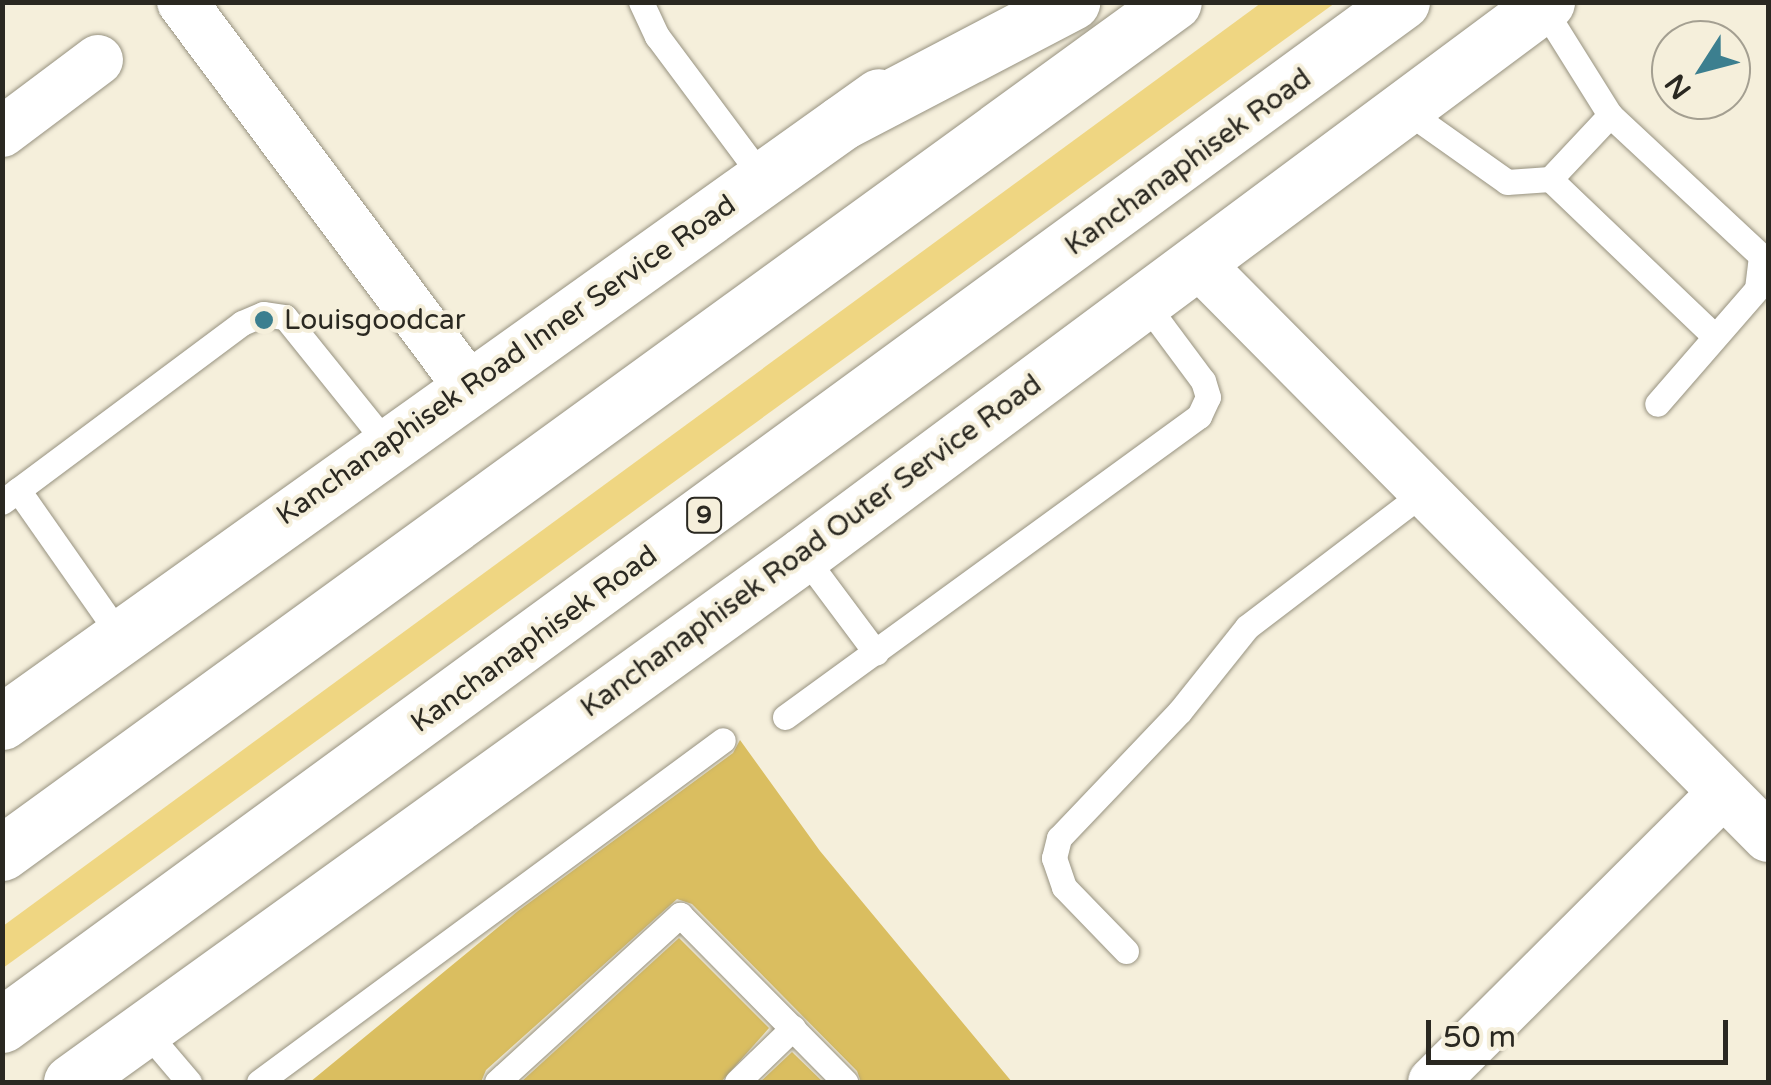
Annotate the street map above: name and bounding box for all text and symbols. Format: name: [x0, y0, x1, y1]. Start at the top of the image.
north arrow: [1651, 20, 1751, 120]
street label: Kanchanaphisek Road: [1058, 61, 1318, 263]
text: N: [1658, 67, 1699, 106]
street label: Kanchanaphisek Road Inner Service Road: [270, 188, 742, 532]
place label: Louisgoodcar: [284, 303, 465, 337]
marker: Louisgoodcar: [253, 309, 275, 331]
street label: Kanchanaphisek Road Outer Service Road: [574, 368, 1048, 724]
road number: 9: [684, 495, 724, 535]
street label: Kanchanaphisek Road: [404, 538, 664, 740]
scale bar: [1431, 1000, 1734, 1062]
text: 50 m: [1443, 1019, 1516, 1056]

